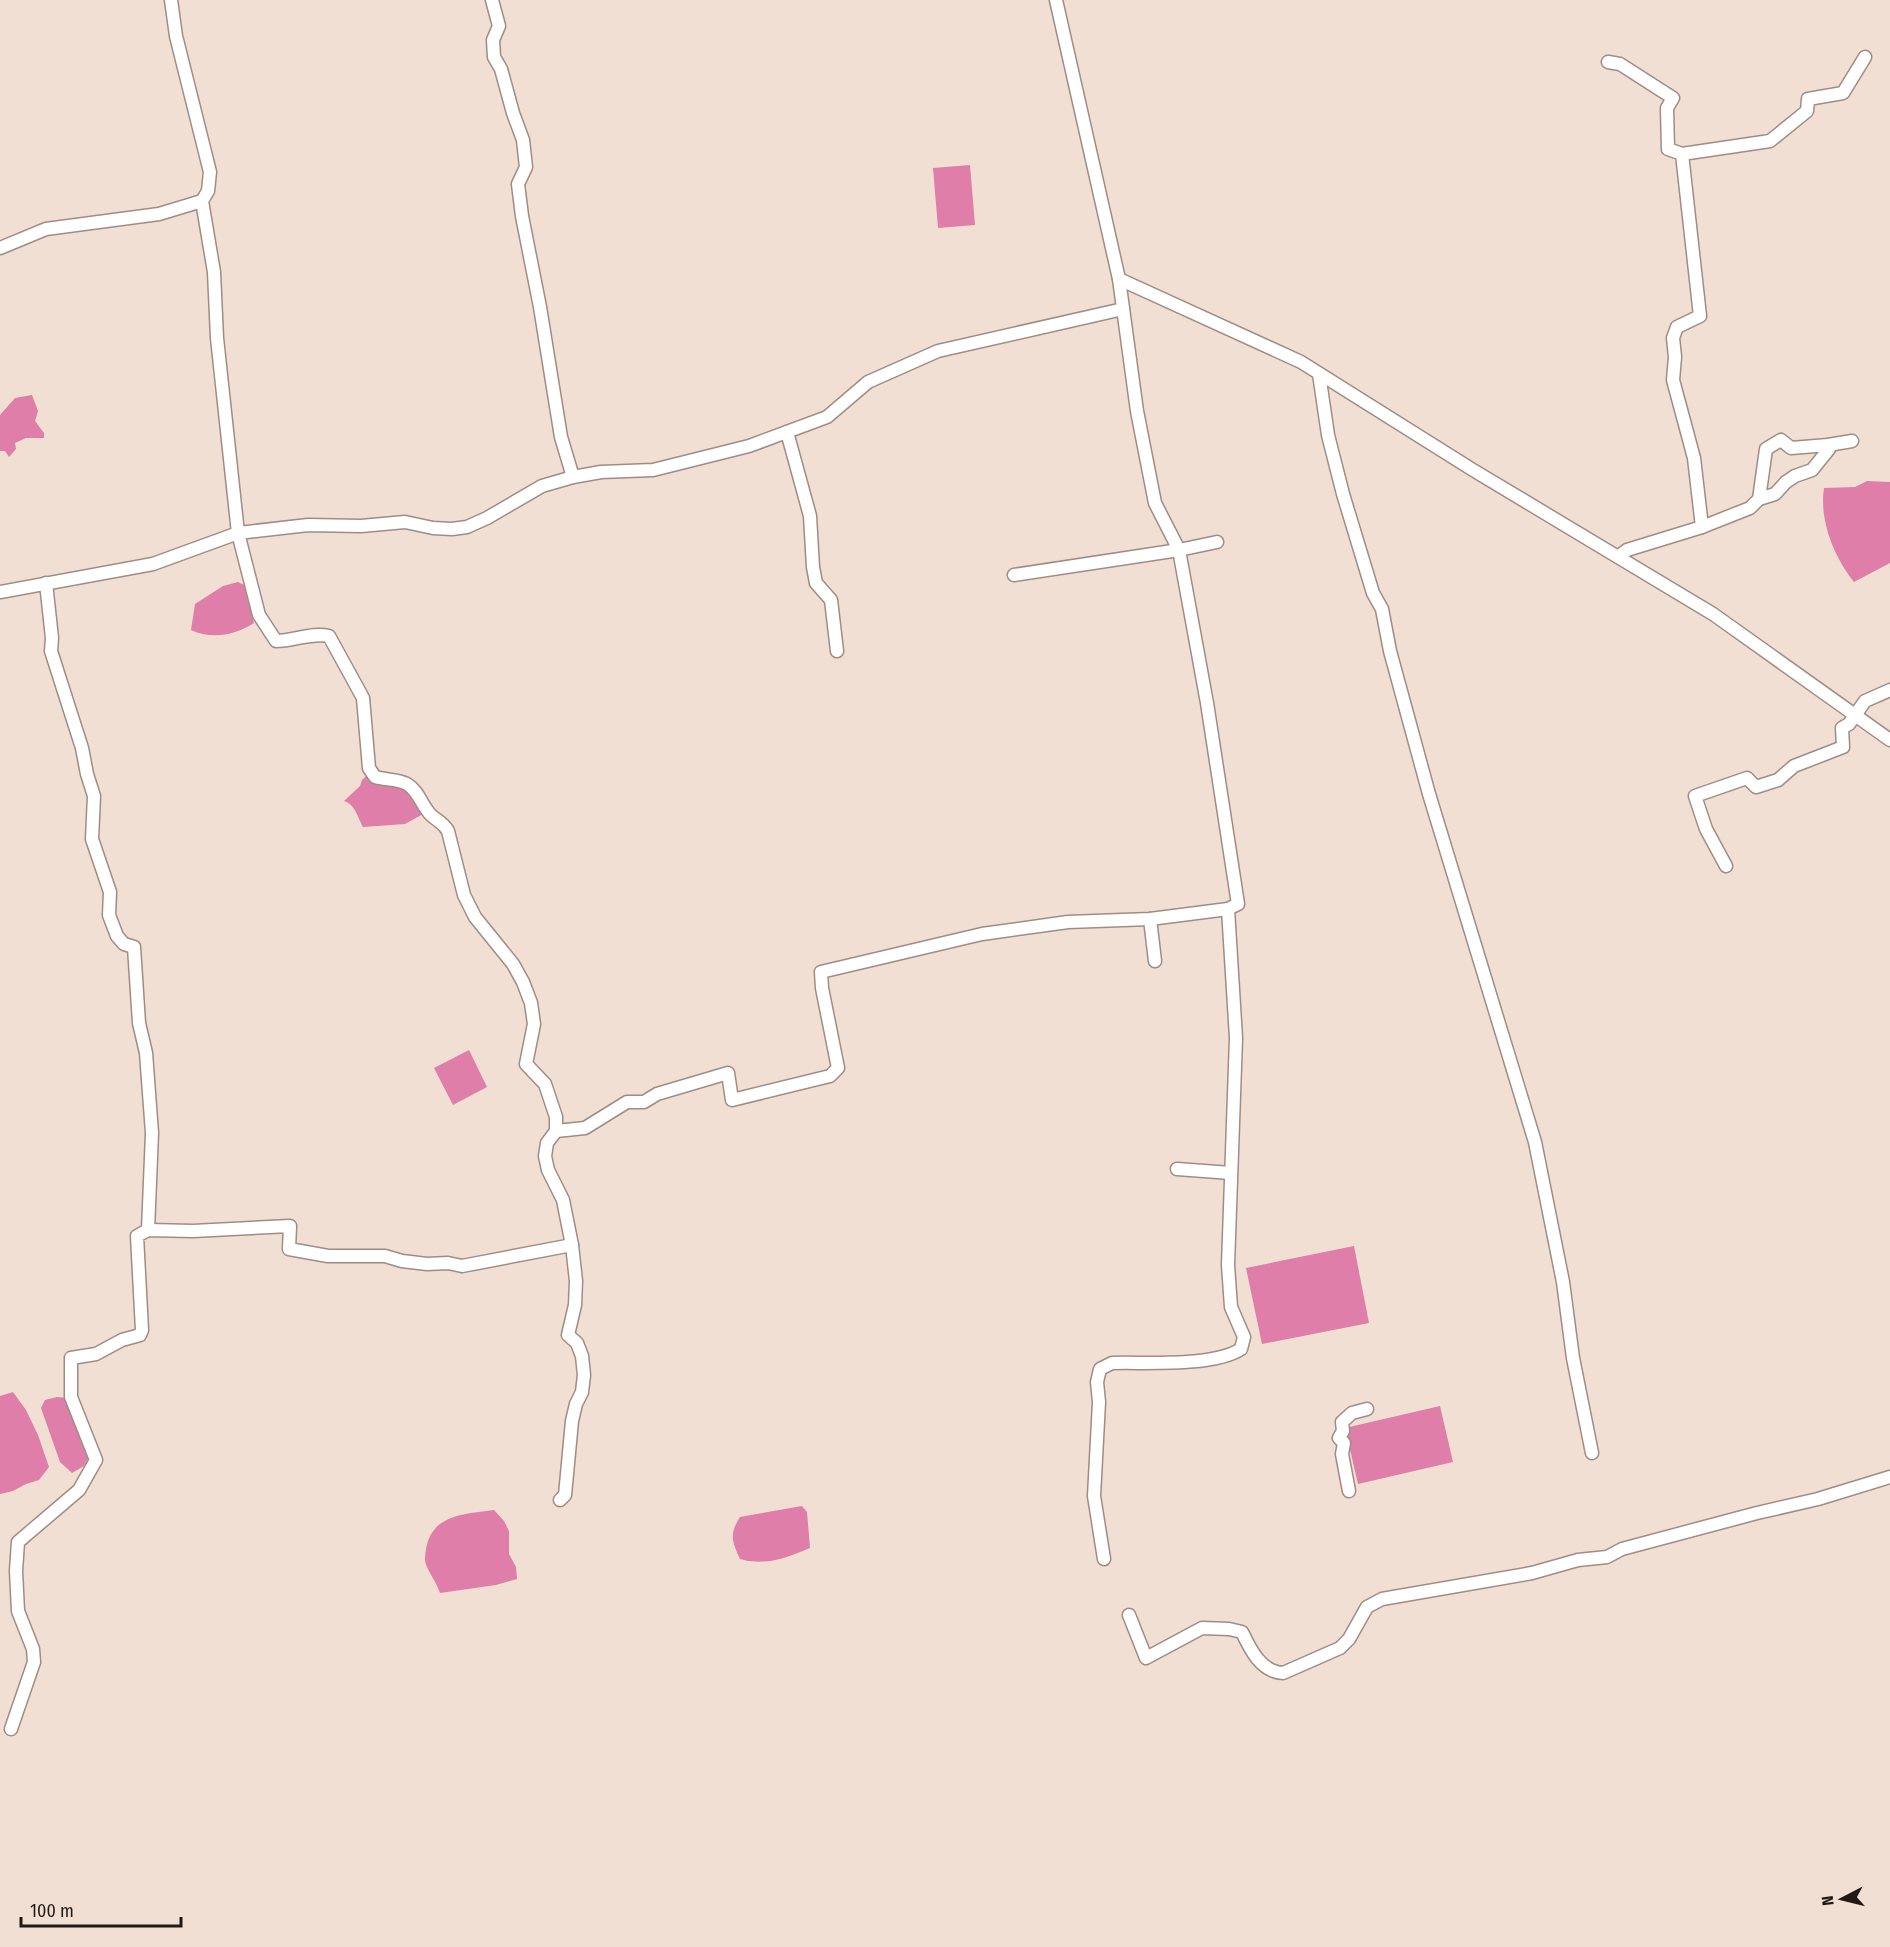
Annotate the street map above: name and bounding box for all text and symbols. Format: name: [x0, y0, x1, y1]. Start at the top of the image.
north arrow: [1812, 1869, 1872, 1929]
scale bar: [21, 1890, 182, 1928]
text: N: [1818, 1895, 1838, 1907]
text: 100 m: [30, 1900, 74, 1922]

